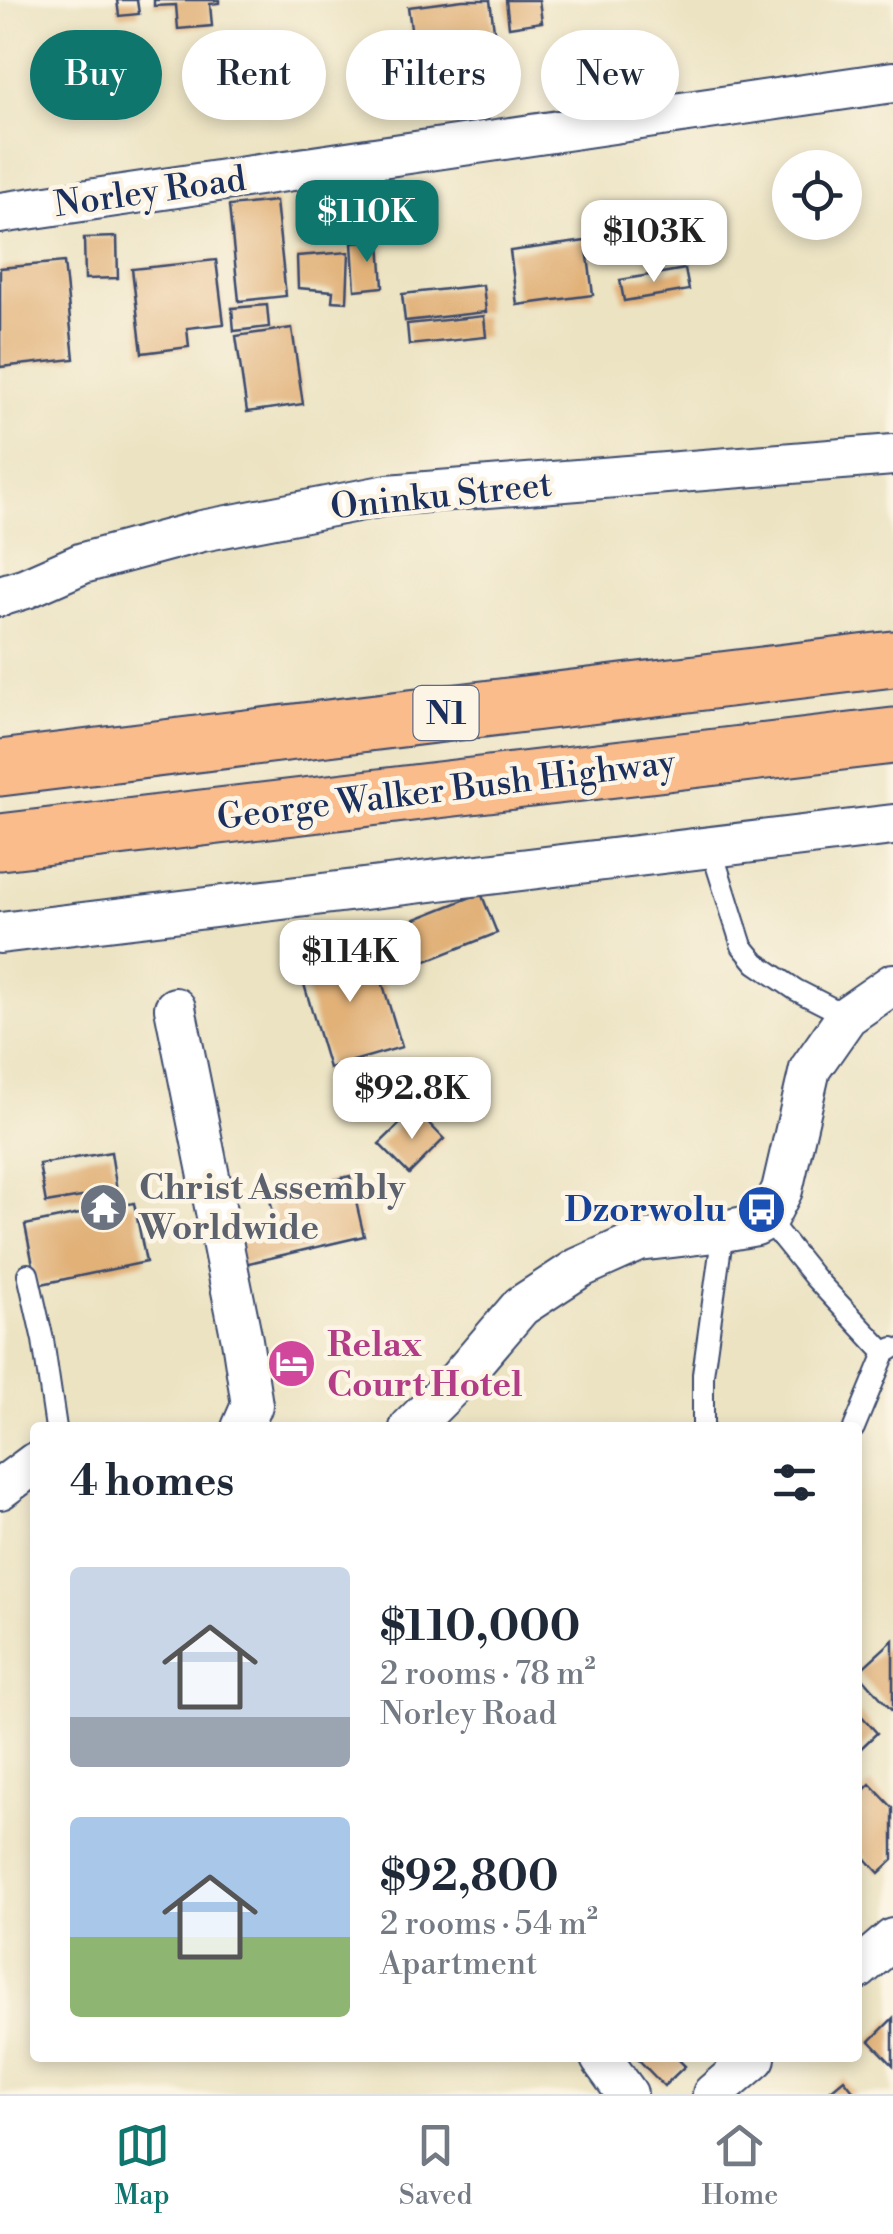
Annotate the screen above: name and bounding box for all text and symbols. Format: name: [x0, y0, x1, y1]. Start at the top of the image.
chip: Buy: [30, 30, 162, 120]
chip: Rent: [182, 30, 326, 120]
chip: Filters: [346, 30, 521, 120]
chip: New: [541, 30, 679, 120]
map controls: [772, 150, 862, 240]
button: locate: [772, 150, 862, 240]
street label: Norley Road: [52, 158, 249, 227]
pin: $110K: [297, 180, 437, 265]
text: $110K: [318, 192, 416, 232]
pin: $103K: [584, 200, 724, 285]
text: $103K: [603, 212, 705, 252]
street label: Oninku Street: [328, 463, 554, 529]
road number: N1: [414, 686, 478, 740]
street label: George Walker Bush Highway: [215, 741, 679, 840]
pin: $114K: [280, 920, 420, 1005]
text: $114K: [302, 932, 398, 972]
pin: $92.8K: [331, 1057, 493, 1142]
text: $92.8K: [355, 1069, 469, 1109]
place label: Christ Assembly Worldwide: [138, 1167, 406, 1250]
temple icon: Christ Assembly Worldwide: [78, 1181, 130, 1233]
bus stop icon: Dzorwolu: [735, 1183, 787, 1235]
place label: Dzorwolu: [565, 1189, 727, 1232]
place label: Relax Court Hotel: [327, 1324, 522, 1407]
hotel icon: Relax Court Hotel: [266, 1338, 318, 1390]
icon: filters: [767, 1455, 822, 1510]
text: 4 homes: [70, 1456, 234, 1509]
text: $110,000: [380, 1601, 580, 1654]
icon: home: [150, 1607, 270, 1727]
text: 2 rooms · 78 m²: [380, 1654, 596, 1694]
text: Norley Road: [380, 1694, 557, 1734]
text: $92,800: [380, 1851, 558, 1904]
icon: home: [150, 1857, 270, 1977]
text: 2 rooms · 54 m²: [380, 1904, 598, 1944]
text: Apartment: [380, 1944, 537, 1984]
tab: Map: [115, 2118, 170, 2213]
tab: Saved: [399, 2118, 472, 2213]
tab: Home: [702, 2118, 778, 2213]

